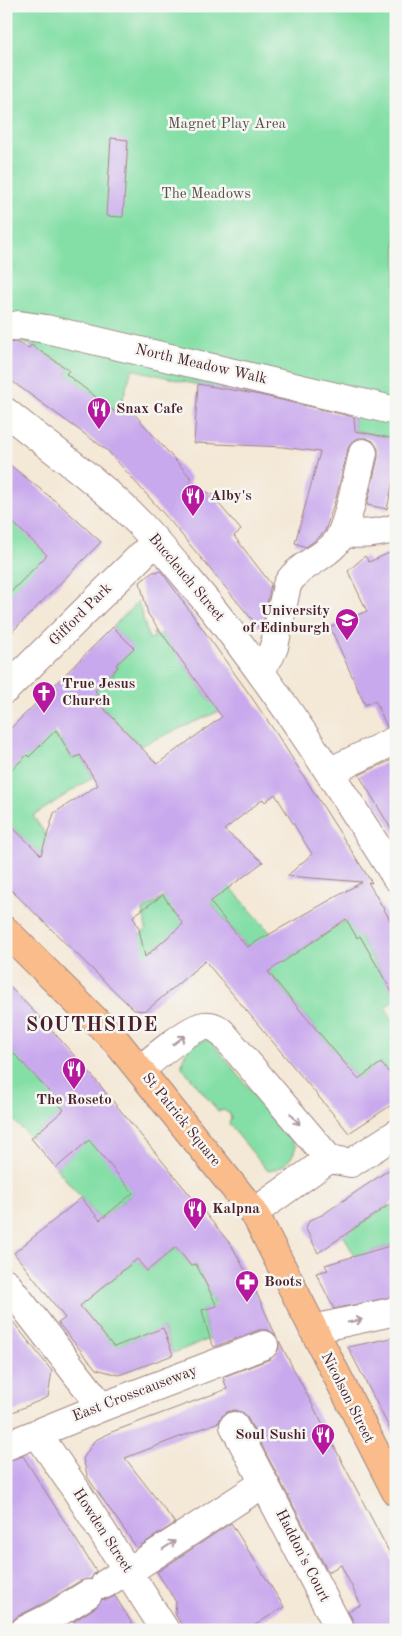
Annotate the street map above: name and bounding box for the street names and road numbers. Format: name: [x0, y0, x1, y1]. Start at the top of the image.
street label: North Meadow Walk: [134, 343, 268, 387]
street label: Buccleuch Street: [145, 531, 227, 625]
street label: Gifford Park: [47, 581, 115, 649]
street label: St Patrick Square: [139, 1071, 223, 1169]
street label: Nicolson Street: [318, 1350, 376, 1446]
street label: East Crosscauseway: [71, 1363, 199, 1425]
street label: Howden Street: [69, 1486, 135, 1576]
street label: Haddon's Court: [272, 1507, 332, 1605]

